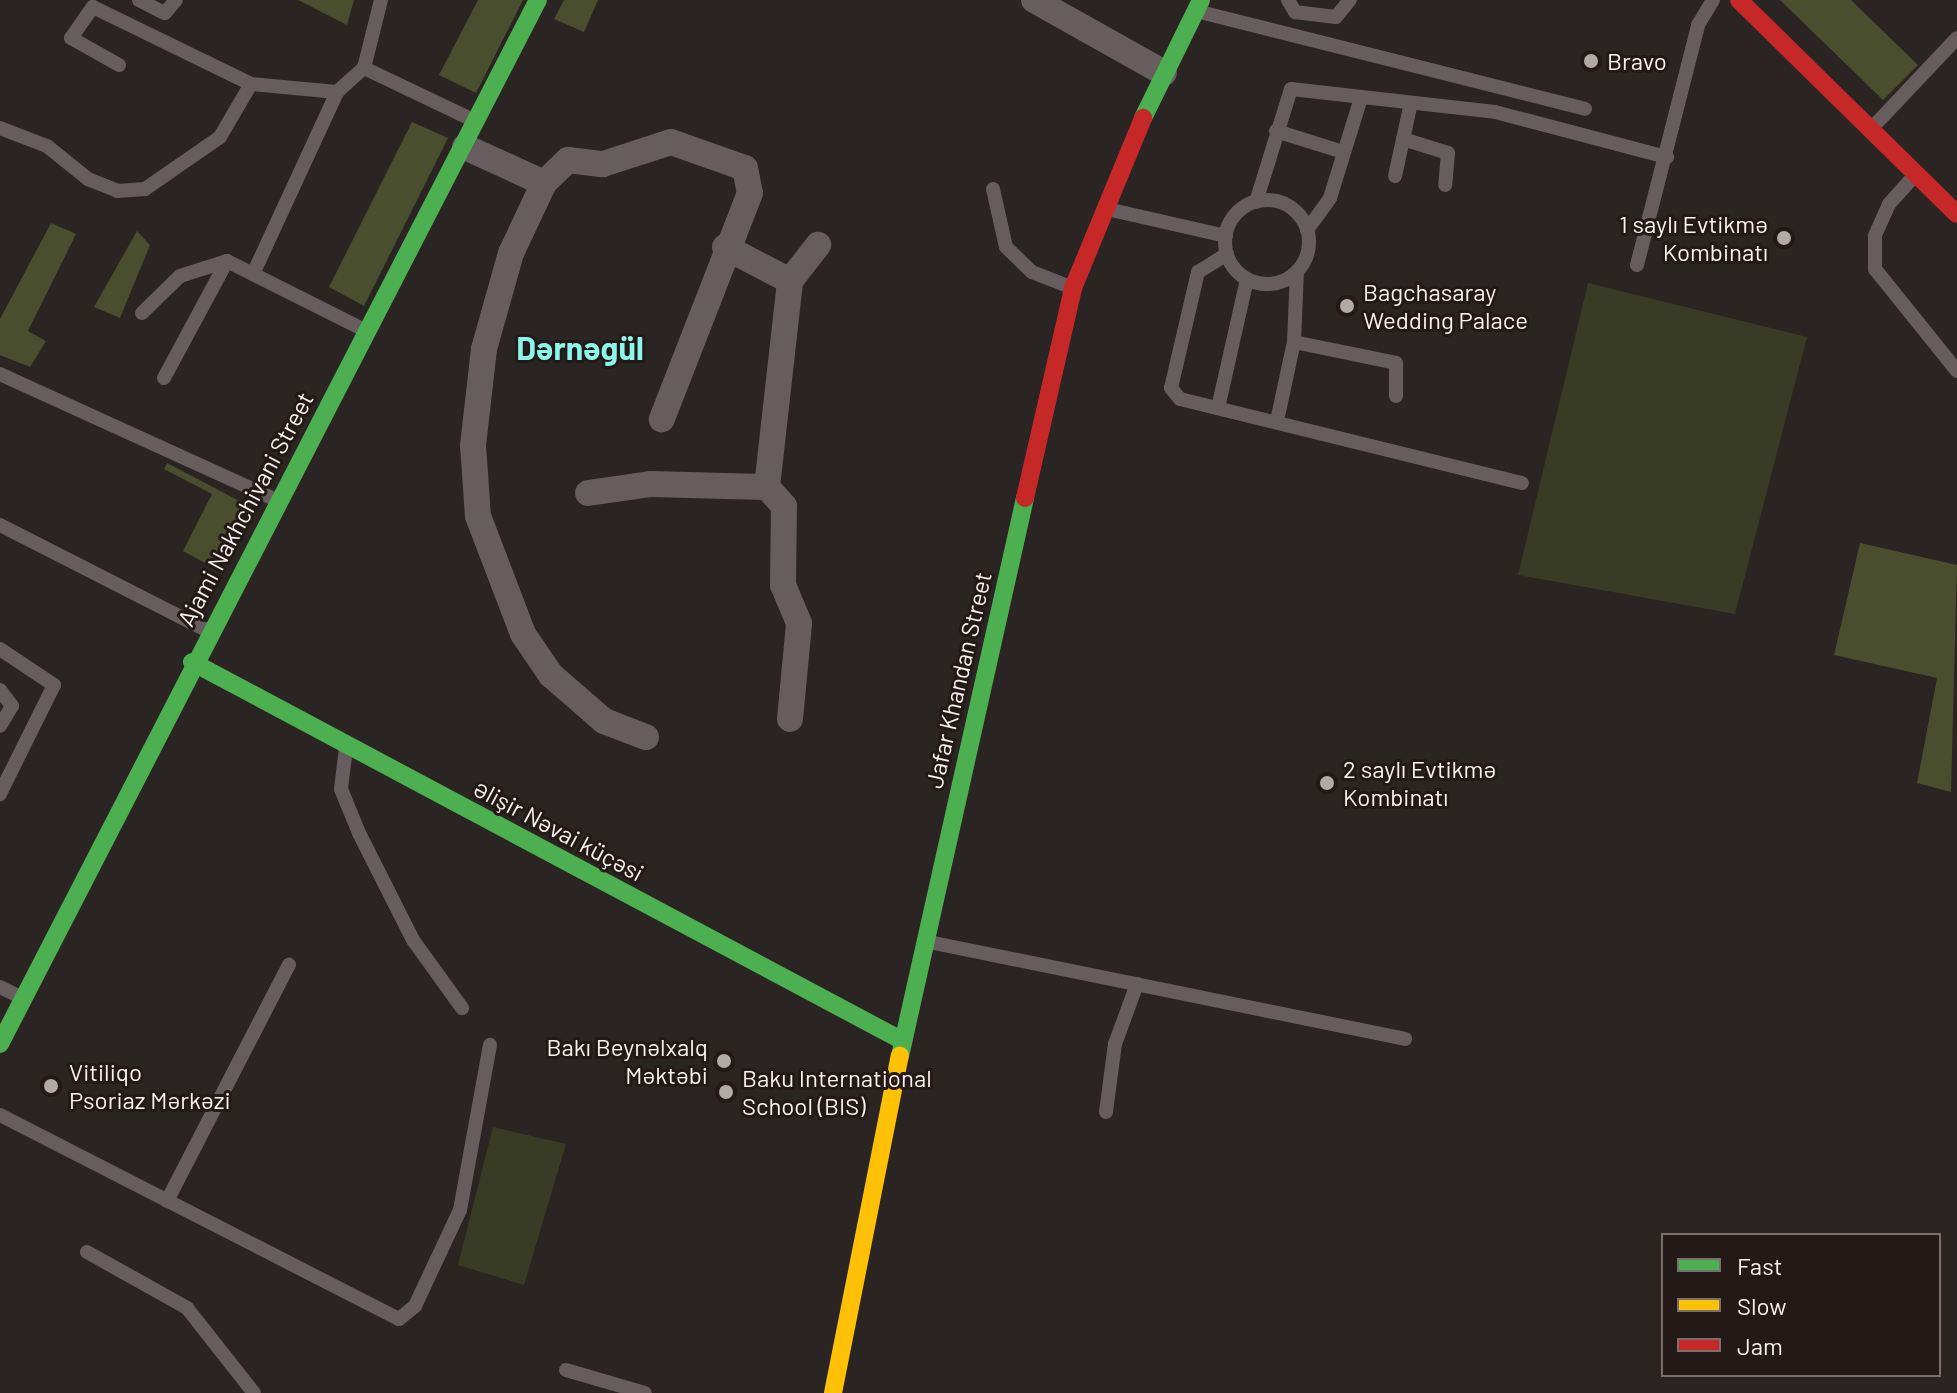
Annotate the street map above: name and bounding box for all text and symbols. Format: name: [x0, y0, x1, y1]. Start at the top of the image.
place label: Bravo: [1607, 47, 1667, 75]
marker: Bravo: [1582, 52, 1600, 70]
place label: 1 saylı Evtikmə Kombinatı: [1619, 210, 1768, 266]
marker: 1 saylı Evtikmə Kombinatı: [1775, 229, 1793, 247]
place label: Bagchasaray Wedding Palace: [1363, 278, 1528, 334]
marker: Bagchasaray Wedding Palace: [1338, 297, 1356, 315]
district label: Dərnəgül: [516, 328, 644, 366]
street label: Ajami Nakhchivani Street: [171, 387, 319, 631]
street label: Jafar Khandan Street: [919, 569, 997, 791]
place label: 2 saylı Evtikmə Kombinatı: [1343, 755, 1496, 811]
street label: Əlişir Nəvai küçəsi: [469, 773, 649, 887]
marker: 2 saylı Evtikmə Kombinatı: [1318, 774, 1336, 792]
place label: Bakı Beynəlxalq Məktəbi: [547, 1033, 708, 1089]
marker: Bakı Beynəlxalq Məktəbi: [715, 1052, 733, 1070]
place label: Vitiliqo Psoriaz Mərkəzi: [69, 1058, 231, 1114]
place label: Baku International School (BIS): [742, 1064, 932, 1120]
marker: Vitiliqo Psoriaz Mərkəzi: [40, 1075, 62, 1097]
marker: Baku International School (BIS): [717, 1083, 735, 1101]
legend: [1661, 1233, 1941, 1377]
text: Fast: [1737, 1251, 1782, 1280]
text: Slow: [1737, 1291, 1786, 1320]
text: Jam: [1737, 1331, 1783, 1360]

